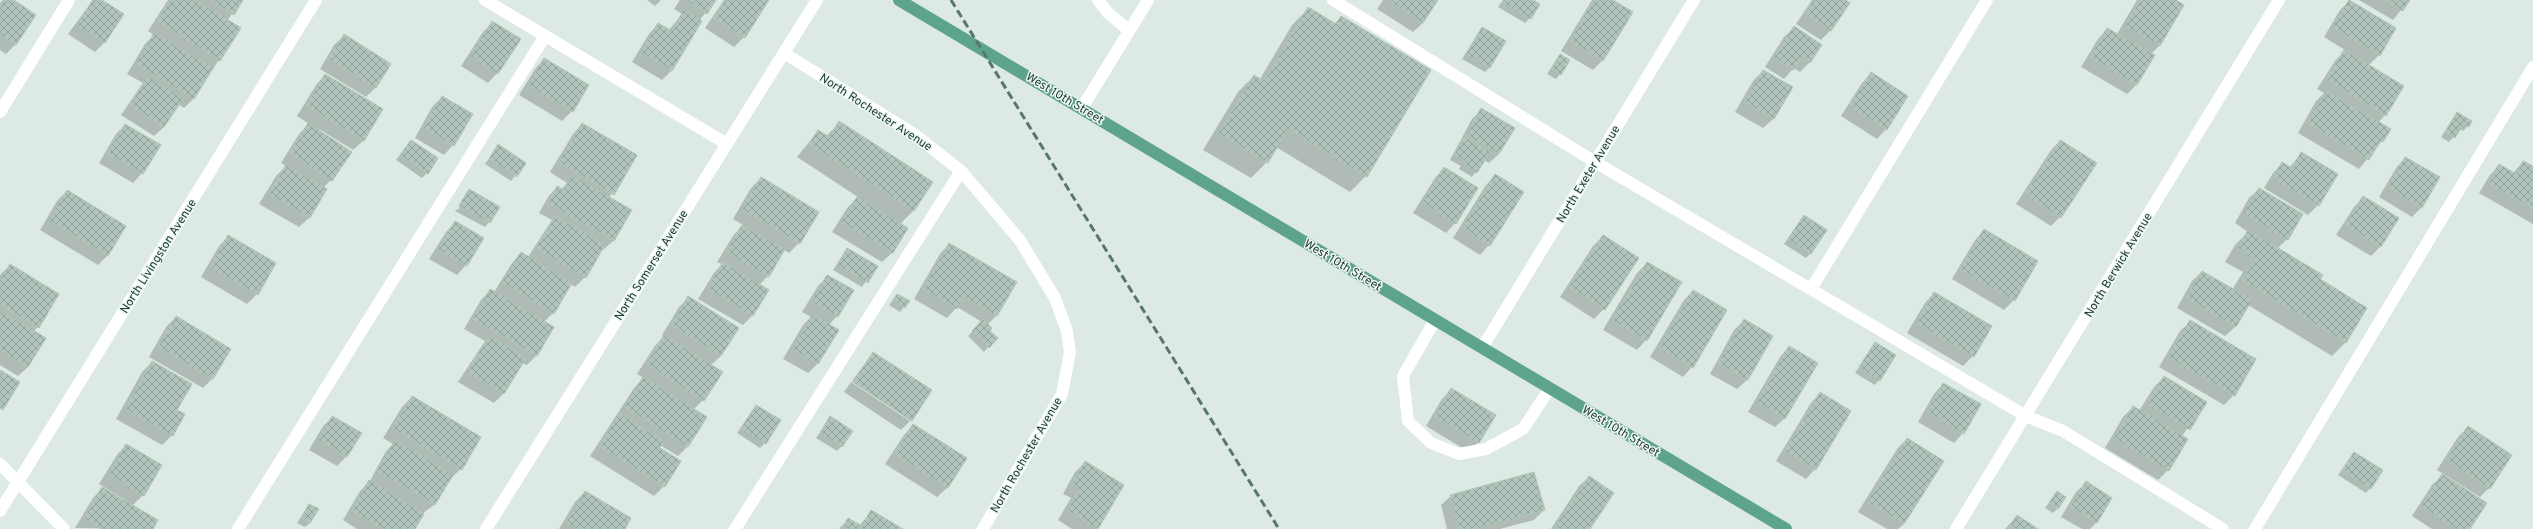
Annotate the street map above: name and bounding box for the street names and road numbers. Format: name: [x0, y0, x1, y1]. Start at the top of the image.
street label: West 10th Street: [1023, 69, 1106, 128]
street label: North Rochester Avenue: [816, 70, 935, 155]
street label: North Exeter Avenue: [1553, 123, 1624, 226]
street label: North Livingston Avenue: [117, 196, 201, 317]
street label: North Somerset Avenue: [611, 207, 692, 324]
street label: North Berwick Avenue: [2081, 210, 2157, 321]
street label: West 10th Street: [1301, 236, 1384, 295]
street label: North Rochester Avenue: [987, 395, 1067, 516]
street label: West 10th Street: [1579, 402, 1662, 461]

